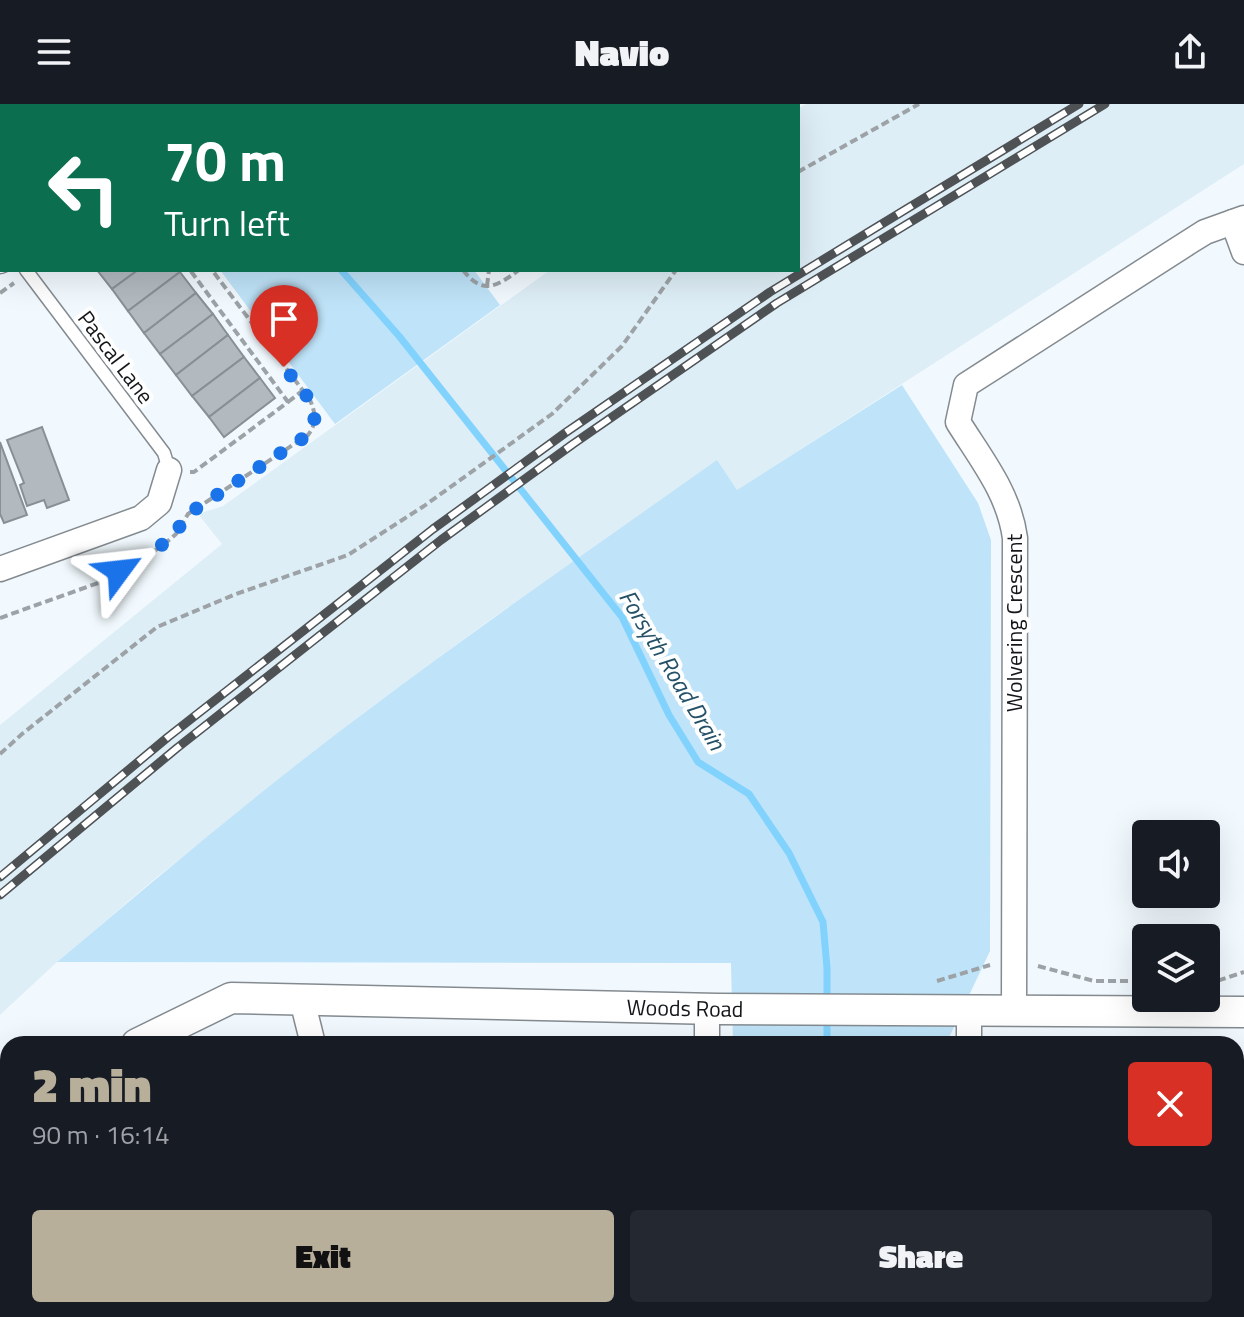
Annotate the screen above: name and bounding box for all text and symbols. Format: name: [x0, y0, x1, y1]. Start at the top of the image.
text: Navio: [575, 25, 669, 80]
icon: menu: [32, 30, 76, 74]
icon: share: [1168, 30, 1212, 74]
text: 70 m: [164, 118, 286, 203]
icon: left: [32, 136, 136, 240]
text: Turn left: [164, 195, 290, 250]
pin: [250, 285, 318, 367]
icon: arrive: [262, 297, 306, 341]
street label: Pascal Lane: [70, 303, 162, 411]
position arrow: [77, 529, 161, 613]
street label: Wolvering Crescent: [997, 534, 1031, 712]
water label: Forsyth Road Drain: [611, 582, 736, 758]
map controls: [1132, 820, 1220, 1012]
button: sound: [1132, 820, 1220, 908]
button: layers: [1132, 924, 1220, 1012]
street label: Woods Road: [626, 990, 744, 1026]
text: 2 min: [32, 1048, 151, 1121]
button: close: [1128, 1062, 1212, 1146]
text: 90 m · 16:14: [32, 1115, 170, 1154]
button: Exit: [32, 1210, 614, 1302]
button: Share: [630, 1210, 1212, 1302]

